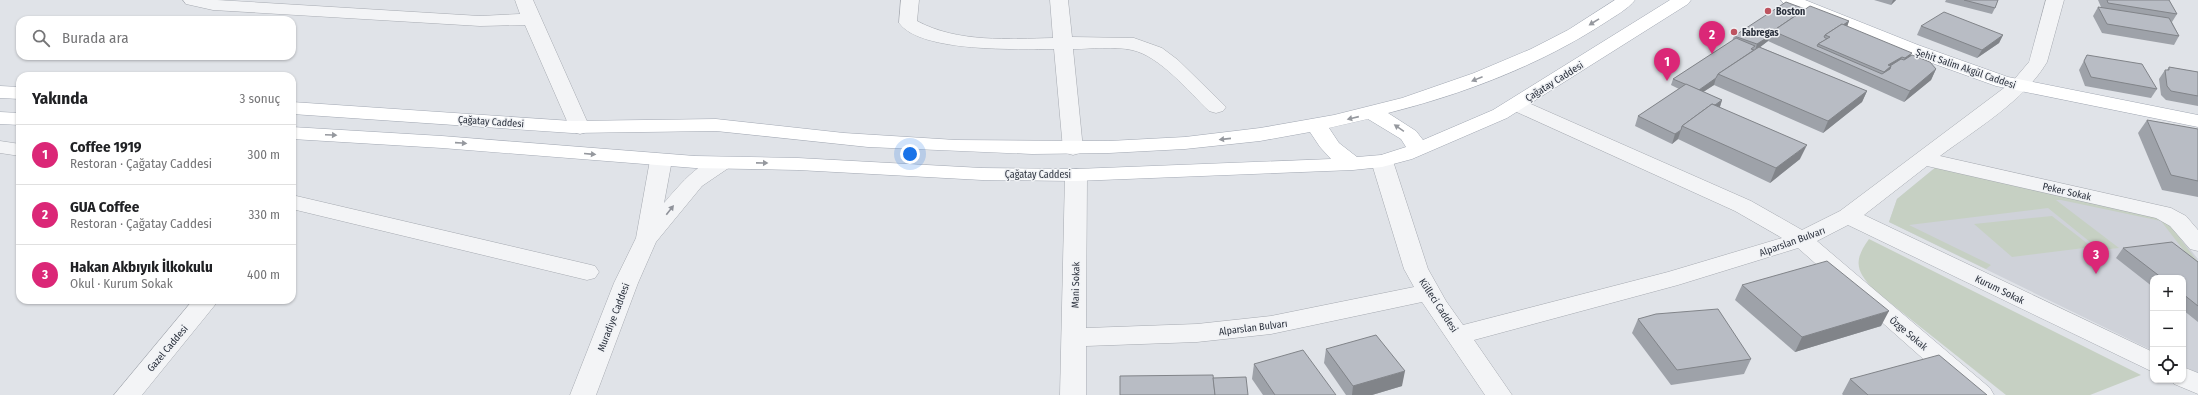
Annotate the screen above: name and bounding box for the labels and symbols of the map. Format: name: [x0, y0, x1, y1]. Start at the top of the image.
marker: Boston: [1763, 6, 1773, 16]
place label: Boston: [1776, 6, 1805, 18]
one-way arrow: [1588, 19, 1600, 26]
pin: 2: [1699, 21, 1725, 54]
marker: Fabregas: [1729, 27, 1739, 37]
place label: Fabregas: [1742, 27, 1779, 39]
street label: Şehit Salim Akgül Caddesi: [1914, 45, 2018, 92]
pin: 1: [1654, 48, 1680, 81]
street label: Çağatay Caddesi: [1523, 58, 1586, 104]
one-way arrow: [1471, 76, 1483, 82]
street label: Çağatay Caddesi: [457, 113, 524, 130]
one-way arrow: [1347, 115, 1359, 121]
one-way arrow: [1394, 124, 1405, 132]
one-way arrow: [325, 132, 337, 139]
one-way arrow: [1219, 136, 1231, 142]
one-way arrow: [455, 140, 467, 147]
your location: [900, 144, 920, 164]
one-way arrow: [584, 151, 596, 157]
one-way arrow: [756, 160, 768, 167]
street label: Çağatay Caddesi: [1005, 168, 1071, 181]
street label: Peker Sokak: [2041, 181, 2093, 203]
one-way arrow: [666, 204, 675, 215]
street label: Alparslan Bulvarı: [1758, 224, 1827, 259]
pin: 3: [2083, 241, 2109, 274]
street label: Mani Sokak: [1069, 261, 1082, 308]
street label: Kurum Sokak: [1973, 273, 2027, 307]
street label: Külleci Caddesi: [1416, 276, 1461, 335]
street label: Muradiye Caddesi: [594, 281, 632, 353]
street label: Özge Sokak: [1887, 314, 1931, 353]
street label: Alparslan Bulvarı: [1218, 318, 1288, 338]
street label: Gazel Caddesi: [144, 322, 191, 374]

